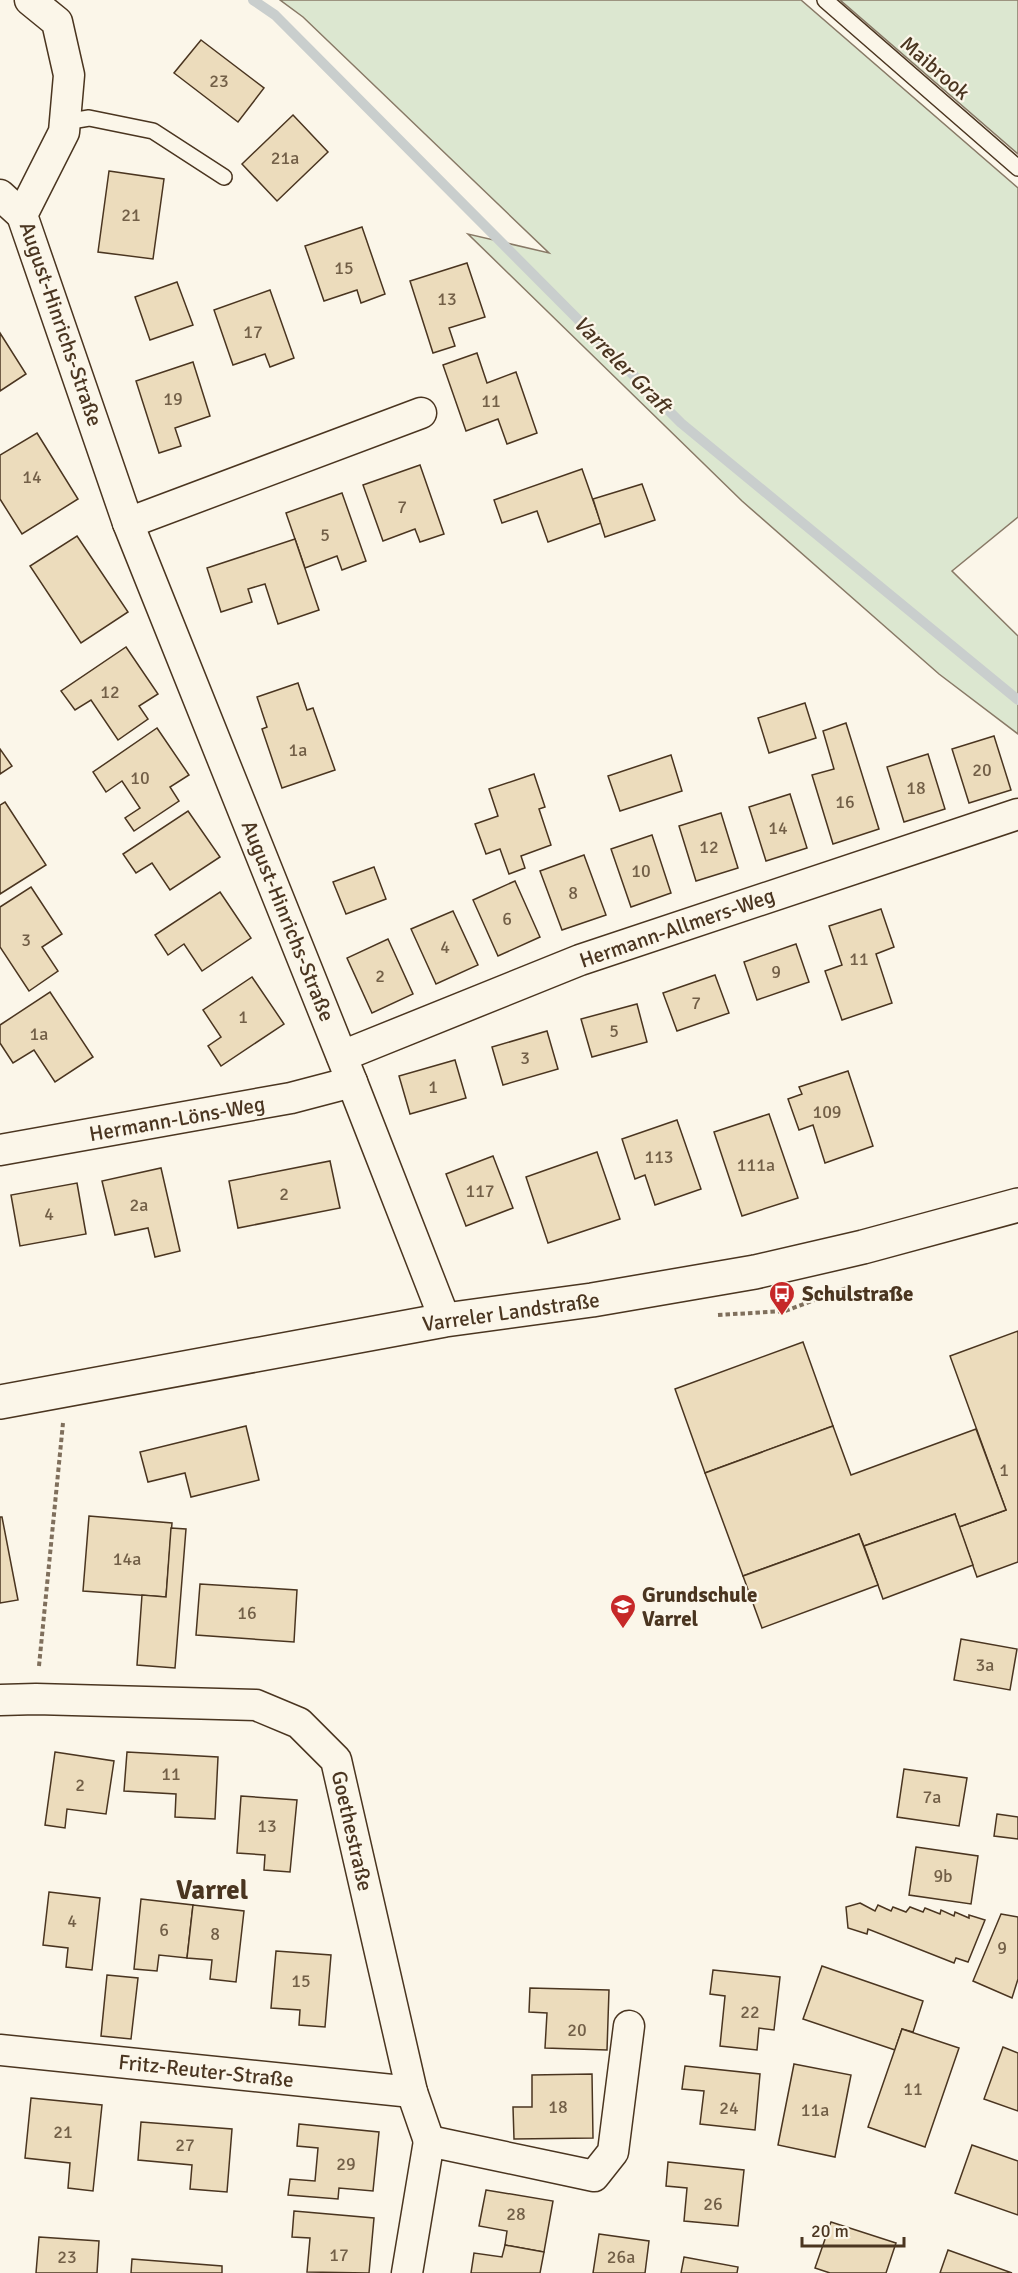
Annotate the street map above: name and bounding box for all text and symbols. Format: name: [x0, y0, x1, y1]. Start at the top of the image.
street label: Maibrook: [895, 31, 976, 106]
house number: 23: [209, 70, 229, 92]
house number: 21a: [271, 147, 299, 169]
house number: 21: [121, 204, 141, 226]
street label: August-Hinrichs-Straße: [14, 218, 108, 430]
house number: 15: [334, 257, 354, 279]
house number: 13: [437, 288, 457, 310]
water label: Varreler Graft: [568, 310, 679, 421]
house number: 17: [243, 321, 263, 343]
house number: 19: [163, 388, 183, 410]
house number: 11: [481, 390, 501, 412]
house number: 14: [22, 466, 42, 488]
house number: 7: [397, 496, 407, 518]
house number: 5: [320, 524, 330, 546]
house number: 12: [100, 681, 120, 703]
house number: 1a: [289, 739, 307, 761]
house number: 20: [972, 759, 992, 781]
house number: 10: [130, 767, 150, 789]
house number: 18: [906, 777, 926, 799]
house number: 16: [835, 791, 855, 813]
street label: August-Hinrichs-Straße: [236, 817, 340, 1025]
house number: 14: [768, 817, 788, 839]
house number: 12: [699, 836, 719, 858]
house number: 10: [631, 860, 651, 882]
house number: 8: [568, 882, 578, 904]
street label: Hermann-Allmers-Weg: [576, 882, 778, 974]
house number: 6: [502, 908, 512, 930]
house number: 3: [21, 929, 31, 951]
house number: 4: [440, 936, 450, 958]
house number: 11: [849, 948, 869, 970]
house number: 9: [771, 961, 781, 983]
house number: 2: [375, 965, 385, 987]
house number: 7: [691, 992, 701, 1014]
house number: 1: [238, 1006, 248, 1028]
house number: 5: [609, 1020, 619, 1042]
house number: 1a: [30, 1023, 48, 1045]
house number: 3: [520, 1047, 530, 1069]
house number: 1: [428, 1076, 438, 1098]
street label: Hermann-Löns-Weg: [87, 1091, 267, 1147]
house number: 109: [812, 1101, 842, 1123]
house number: 113: [644, 1146, 674, 1168]
house number: 111a: [737, 1154, 775, 1176]
house number: 117: [465, 1180, 495, 1202]
house number: 2: [279, 1183, 289, 1205]
house number: 2a: [130, 1194, 148, 1216]
house number: 4: [44, 1203, 54, 1225]
bus stop icon: Schulstraße: [767, 1279, 797, 1317]
place label: Schulstraße: [802, 1281, 913, 1307]
street label: Varreler Landstraße: [421, 1287, 601, 1337]
house number: 1: [999, 1459, 1009, 1481]
house number: 14a: [113, 1548, 141, 1570]
place label: Grundschule Varrel: [642, 1582, 757, 1632]
school or university icon: Grundschule Varrel: [608, 1592, 638, 1630]
house number: 16: [237, 1602, 257, 1624]
house number: 3a: [976, 1654, 994, 1676]
house number: 11: [161, 1763, 181, 1785]
street label: Goethestraße: [326, 1768, 378, 1894]
house number: 2: [75, 1774, 85, 1796]
house number: 7a: [923, 1786, 941, 1808]
house number: 13: [257, 1815, 277, 1837]
house number: 9b: [933, 1865, 953, 1887]
district label: Varrel: [176, 1874, 248, 1907]
house number: 4: [67, 1910, 77, 1932]
house number: 6: [159, 1919, 169, 1941]
house number: 8: [210, 1923, 220, 1945]
house number: 9: [997, 1937, 1007, 1959]
house number: 15: [291, 1970, 311, 1992]
house number: 22: [740, 2001, 760, 2023]
house number: 20: [567, 2019, 587, 2041]
street label: Fritz-Reuter-Straße: [117, 2049, 295, 2093]
house number: 11: [903, 2078, 923, 2100]
house number: 18: [548, 2096, 568, 2118]
house number: 24: [719, 2097, 739, 2119]
house number: 11a: [801, 2099, 829, 2121]
house number: 21: [53, 2121, 73, 2143]
house number: 27: [175, 2134, 195, 2156]
house number: 29: [336, 2153, 356, 2175]
house number: 26: [703, 2193, 723, 2215]
house number: 28: [506, 2203, 526, 2225]
scale bar: [802, 2210, 904, 2248]
text: 20 m: [811, 2220, 849, 2242]
house number: 17: [329, 2244, 349, 2266]
house number: 23: [57, 2246, 77, 2268]
house number: 26a: [607, 2246, 635, 2268]

